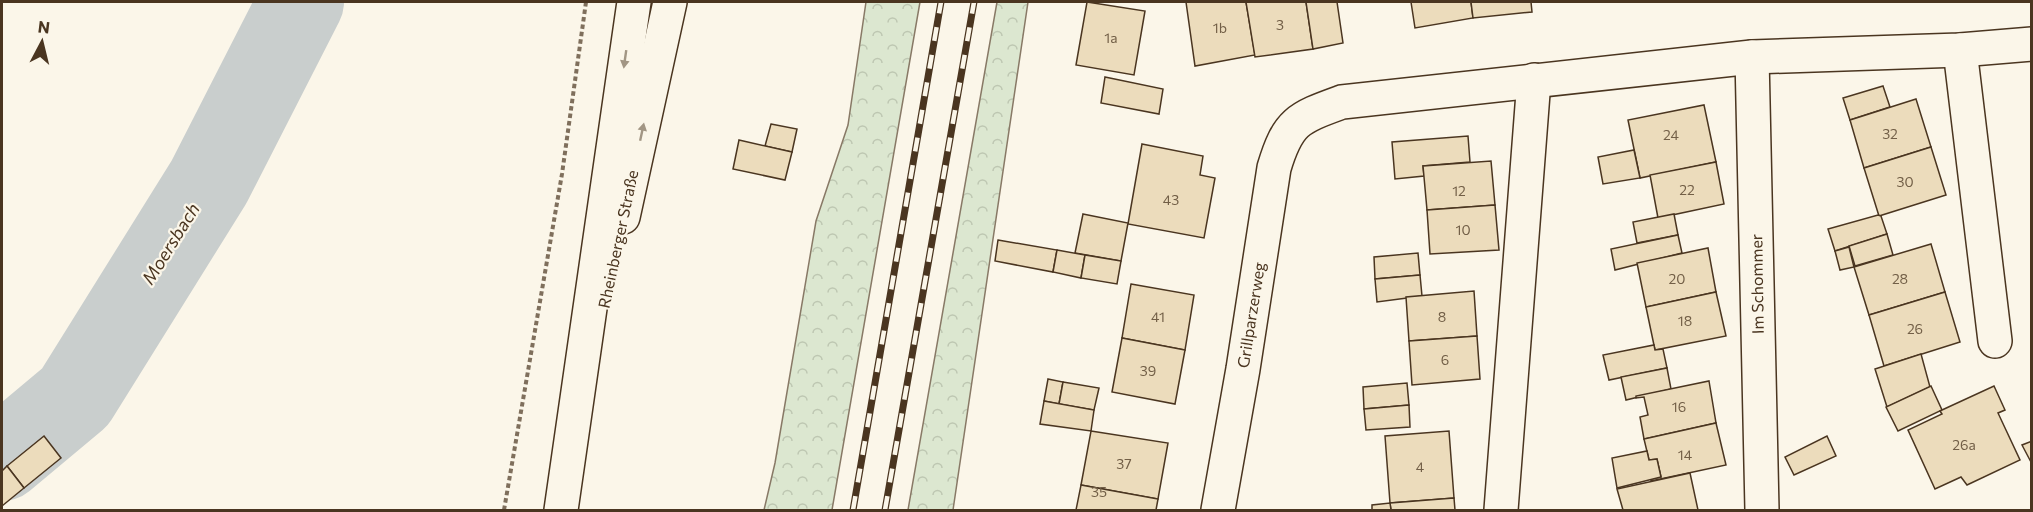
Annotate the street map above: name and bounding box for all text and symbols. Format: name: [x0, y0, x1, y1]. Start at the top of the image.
north arrow: [12, 12, 72, 72]
text: N: [37, 16, 51, 37]
house number: 3: [1276, 16, 1284, 33]
house number: 1b: [1213, 19, 1227, 36]
house number: 1a: [1104, 29, 1118, 46]
one-way arrow: [621, 50, 630, 69]
one-way arrow: [637, 123, 647, 141]
house number: 32: [1882, 125, 1898, 142]
house number: 24: [1663, 126, 1680, 143]
street label: Rheinberger Straße: [594, 168, 641, 310]
house number: 30: [1896, 173, 1914, 190]
house number: 22: [1679, 181, 1695, 198]
house number: 12: [1452, 182, 1466, 199]
house number: 43: [1163, 191, 1179, 208]
water label: Moersbach: [137, 199, 204, 288]
house number: 10: [1455, 221, 1471, 238]
street label: Im Schommer: [1746, 233, 1767, 334]
street label: Grillparzerweg: [1233, 260, 1268, 369]
house number: 20: [1669, 270, 1685, 287]
house number: 28: [1892, 270, 1908, 287]
house number: 41: [1151, 308, 1165, 325]
house number: 8: [1438, 308, 1446, 325]
house number: 18: [1678, 312, 1692, 329]
house number: 26: [1907, 320, 1923, 337]
house number: 6: [1441, 351, 1449, 368]
house number: 39: [1140, 362, 1156, 379]
house number: 16: [1672, 398, 1686, 415]
house number: 26a: [1952, 436, 1976, 453]
house number: 14: [1678, 446, 1693, 463]
house number: 37: [1116, 455, 1132, 472]
house number: 4: [1416, 458, 1425, 475]
house number: 35: [1091, 483, 1107, 500]

